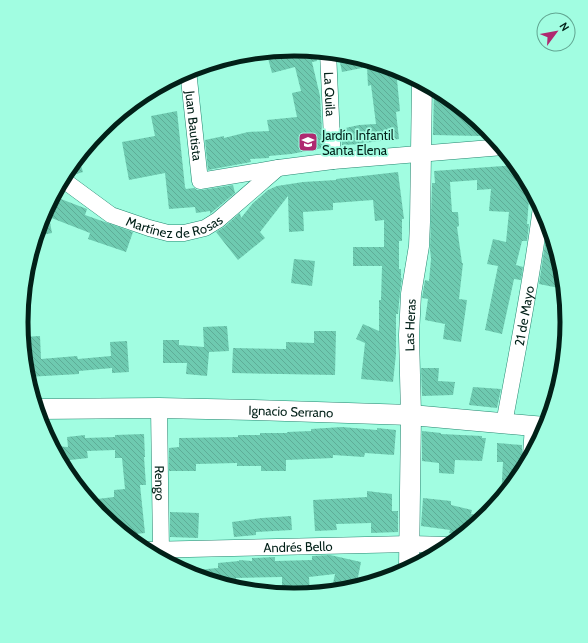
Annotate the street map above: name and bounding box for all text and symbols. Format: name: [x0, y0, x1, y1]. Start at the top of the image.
north arrow: [536, 12, 576, 52]
text: N: [556, 20, 572, 34]
street label: La Quila: [321, 71, 339, 117]
street label: Juan Bautista: [182, 89, 206, 162]
place label: Jardín Infantil Santa Elena: [321, 127, 394, 158]
school or university icon: Jardín Infantil Santa Elena: [297, 131, 319, 153]
street label: Martínez de Rosas: [124, 211, 226, 241]
street label: 21 de Mayo: [511, 285, 537, 347]
street label: Las Heras: [401, 298, 419, 351]
street label: Ignacio Serrano: [248, 402, 334, 421]
street label: Rengo: [152, 465, 168, 501]
street label: Andrés Bello: [263, 538, 333, 555]

